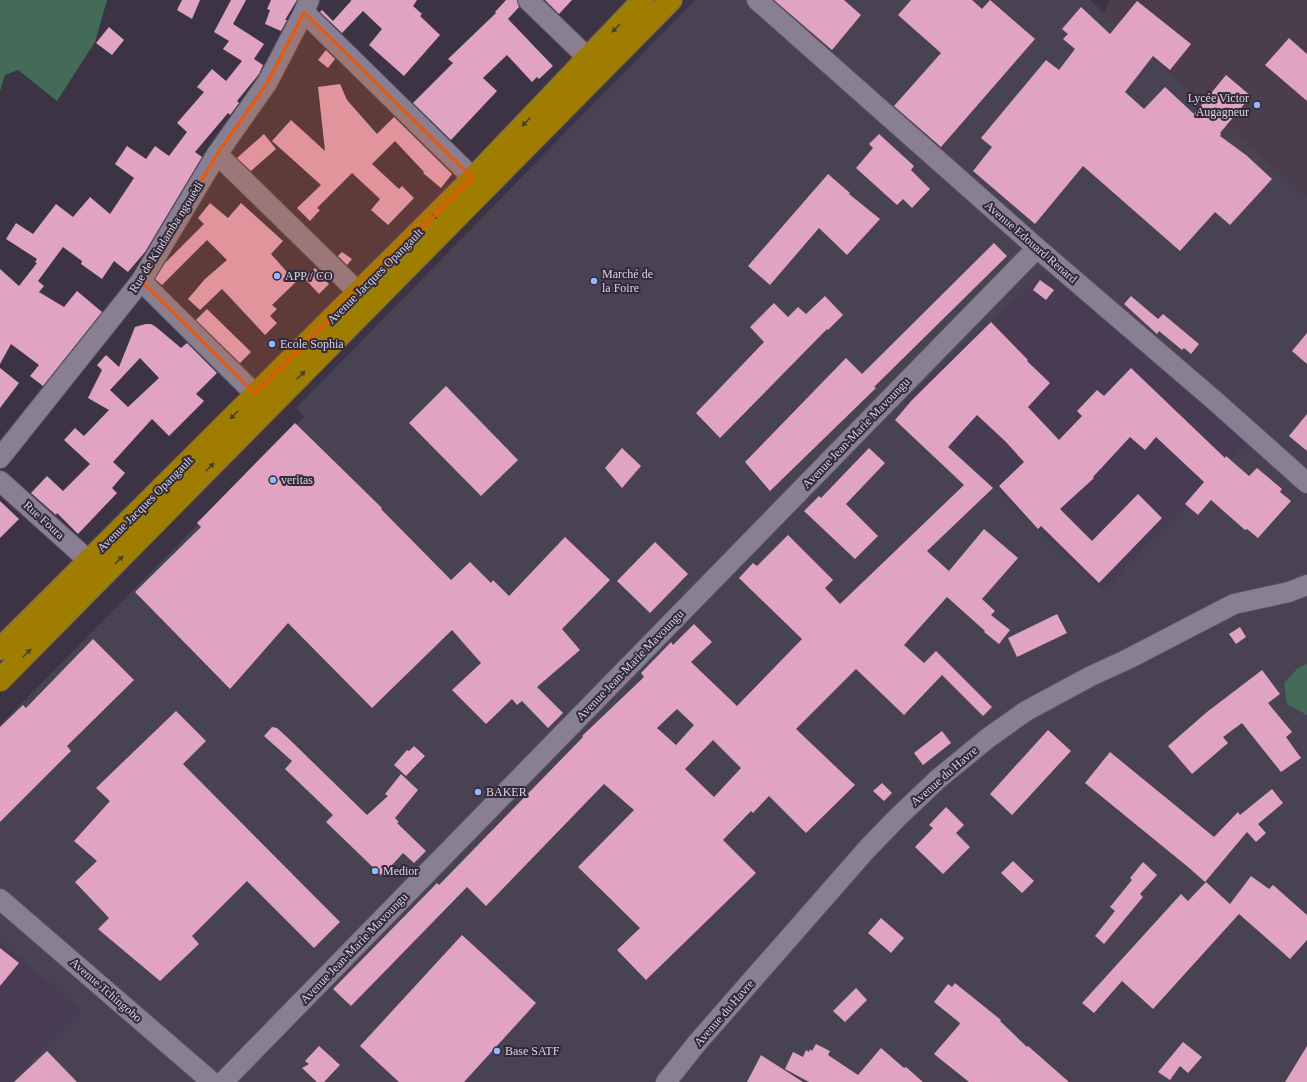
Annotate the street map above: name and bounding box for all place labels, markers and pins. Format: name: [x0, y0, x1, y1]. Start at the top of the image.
place label: Lycée Victor Augagneur: [1188, 91, 1249, 119]
marker: Lycée Victor Augagneur: [1252, 100, 1262, 110]
place label: Marché de la Foire: [602, 267, 653, 295]
place label: APP / CO: [285, 269, 333, 283]
marker: APP / CO: [272, 271, 282, 281]
marker: Marché de la Foire: [589, 276, 599, 286]
place label: Ecole Sophia: [280, 337, 344, 351]
marker: Ecole Sophia: [267, 339, 277, 349]
place label: veritas: [281, 473, 313, 487]
marker: veritas: [268, 475, 278, 485]
place label: BAKER: [486, 785, 527, 799]
marker: BAKER: [473, 787, 483, 797]
place label: Medior: [383, 864, 418, 878]
marker: Medior: [370, 866, 380, 876]
place label: Base SATF: [505, 1044, 560, 1058]
marker: Base SATF: [492, 1046, 502, 1056]

